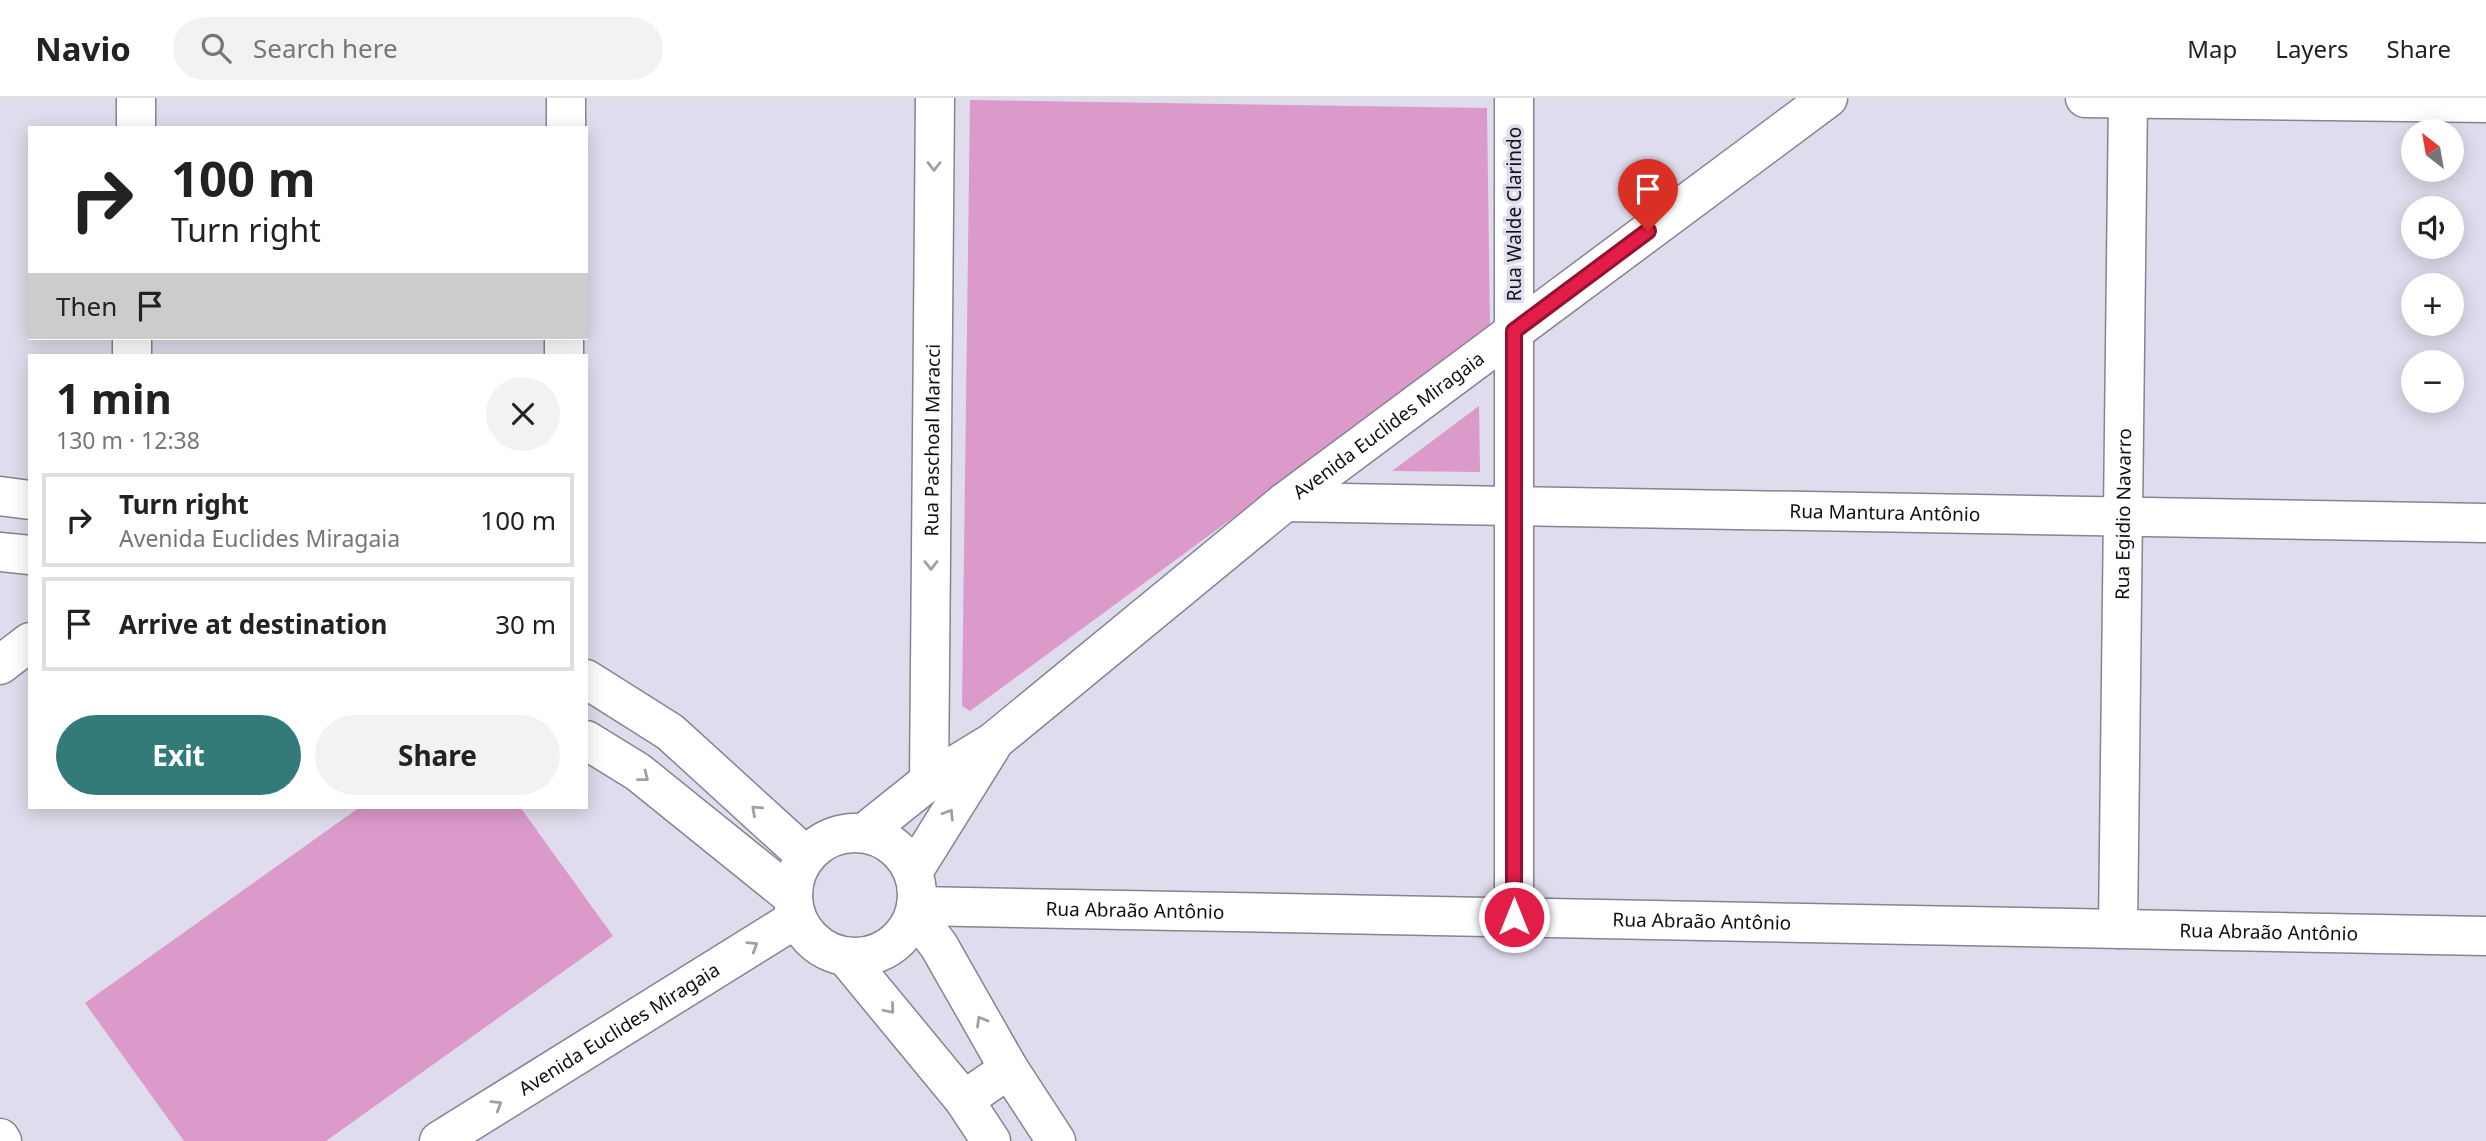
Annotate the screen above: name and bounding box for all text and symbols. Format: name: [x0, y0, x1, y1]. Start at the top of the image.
search box: [173, 17, 663, 80]
text: Navio: [35, 26, 131, 71]
icon: search: [197, 29, 235, 67]
text: Search here: [253, 30, 398, 66]
text: Map: [2187, 32, 2237, 65]
text: Layers: [2275, 32, 2349, 65]
text: Share: [2387, 32, 2451, 65]
north arrow: [2401, 119, 2464, 182]
map controls: [2401, 119, 2464, 413]
street label: Rua Walde Clarindo: [1501, 127, 1527, 301]
text: 100 m: [171, 145, 316, 211]
icon: right: [56, 154, 147, 245]
pin: [1618, 159, 1678, 231]
one-way arrow: [926, 161, 942, 172]
icon: arrive: [1629, 170, 1667, 208]
button: sound: [2401, 196, 2464, 259]
text: Turn right: [171, 208, 321, 251]
button: +: [2401, 273, 2464, 336]
icon: arrive: [131, 287, 169, 325]
text: Then: [56, 288, 117, 324]
street label: Rua Paschoal Maracci: [918, 344, 946, 536]
street label: Avenida Euclides Miragaia: [1287, 345, 1489, 505]
button: −: [2401, 350, 2464, 413]
text: 1 min: [56, 369, 172, 426]
button: close: [486, 377, 560, 451]
text: 130 m · 12:38: [56, 424, 200, 456]
street label: Rua Egidio Navarro: [2109, 428, 2137, 600]
text: Turn right: [119, 486, 249, 522]
street label: Rua Mantura Antônio: [1789, 498, 1981, 527]
icon: right: [60, 501, 98, 539]
text: 100 m: [480, 502, 556, 538]
text: Avenida Euclides Miragaia: [119, 522, 400, 554]
one-way arrow: [923, 560, 939, 571]
icon: arrive: [60, 605, 98, 643]
text: Arrive at destination: [119, 606, 388, 642]
text: 30 m: [495, 606, 556, 642]
button: Exit: [56, 715, 301, 795]
button: Share: [315, 715, 560, 795]
one-way arrow: [636, 768, 648, 781]
one-way arrow: [751, 806, 764, 819]
one-way arrow: [941, 808, 954, 821]
position arrow: [1477, 880, 1551, 954]
street label: Rua Abraão Antônio: [1045, 895, 1225, 925]
street label: Rua Abraão Antônio: [1612, 906, 1791, 936]
street label: Rua Abraão Antônio: [2179, 917, 2358, 947]
one-way arrow: [745, 941, 758, 954]
street label: Avenida Euclides Miragaia: [513, 956, 724, 1101]
one-way arrow: [882, 1001, 894, 1014]
one-way arrow: [976, 1015, 989, 1028]
one-way arrow: [490, 1100, 503, 1113]

